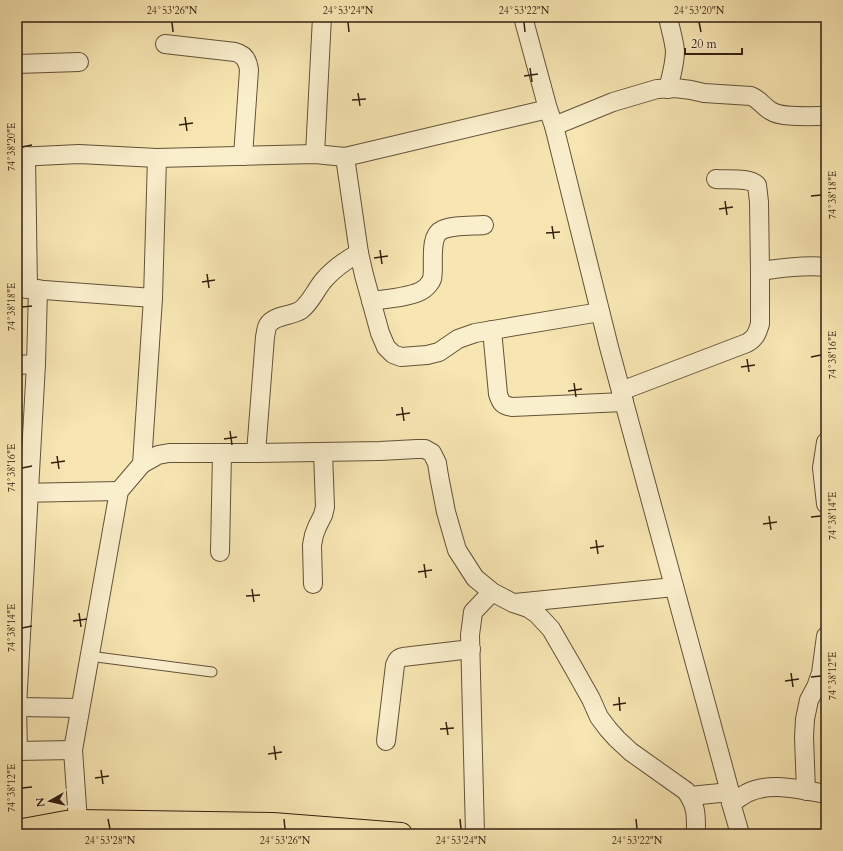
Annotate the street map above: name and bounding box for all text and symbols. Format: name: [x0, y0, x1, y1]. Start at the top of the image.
text: 24°53'26"N: [147, 4, 198, 18]
text: 24°53'24"N: [323, 4, 374, 18]
text: 24°53'22"N: [499, 4, 550, 18]
text: 24°53'20"N: [674, 4, 725, 18]
scale bar: [685, 30, 742, 56]
text: 20 m: [691, 36, 718, 52]
text: 74°38'20"E: [5, 123, 19, 171]
text: 74°38'18"E: [826, 171, 840, 219]
text: 74°38'18"E: [5, 283, 19, 331]
text: 74°38'16"E: [826, 331, 840, 379]
text: 74°38'16"E: [5, 444, 19, 492]
text: 74°38'14"E: [826, 492, 840, 540]
text: 74°38'14"E: [5, 604, 19, 652]
text: 74°38'12"E: [826, 652, 840, 700]
text: 74°38'12"E: [5, 764, 19, 812]
north arrow: [30, 781, 70, 821]
text: N: [32, 796, 49, 808]
text: 24°53'28"N: [85, 834, 136, 848]
text: 24°53'26"N: [260, 834, 311, 848]
text: 24°53'24"N: [436, 834, 487, 848]
text: 24°53'22"N: [612, 834, 663, 848]

